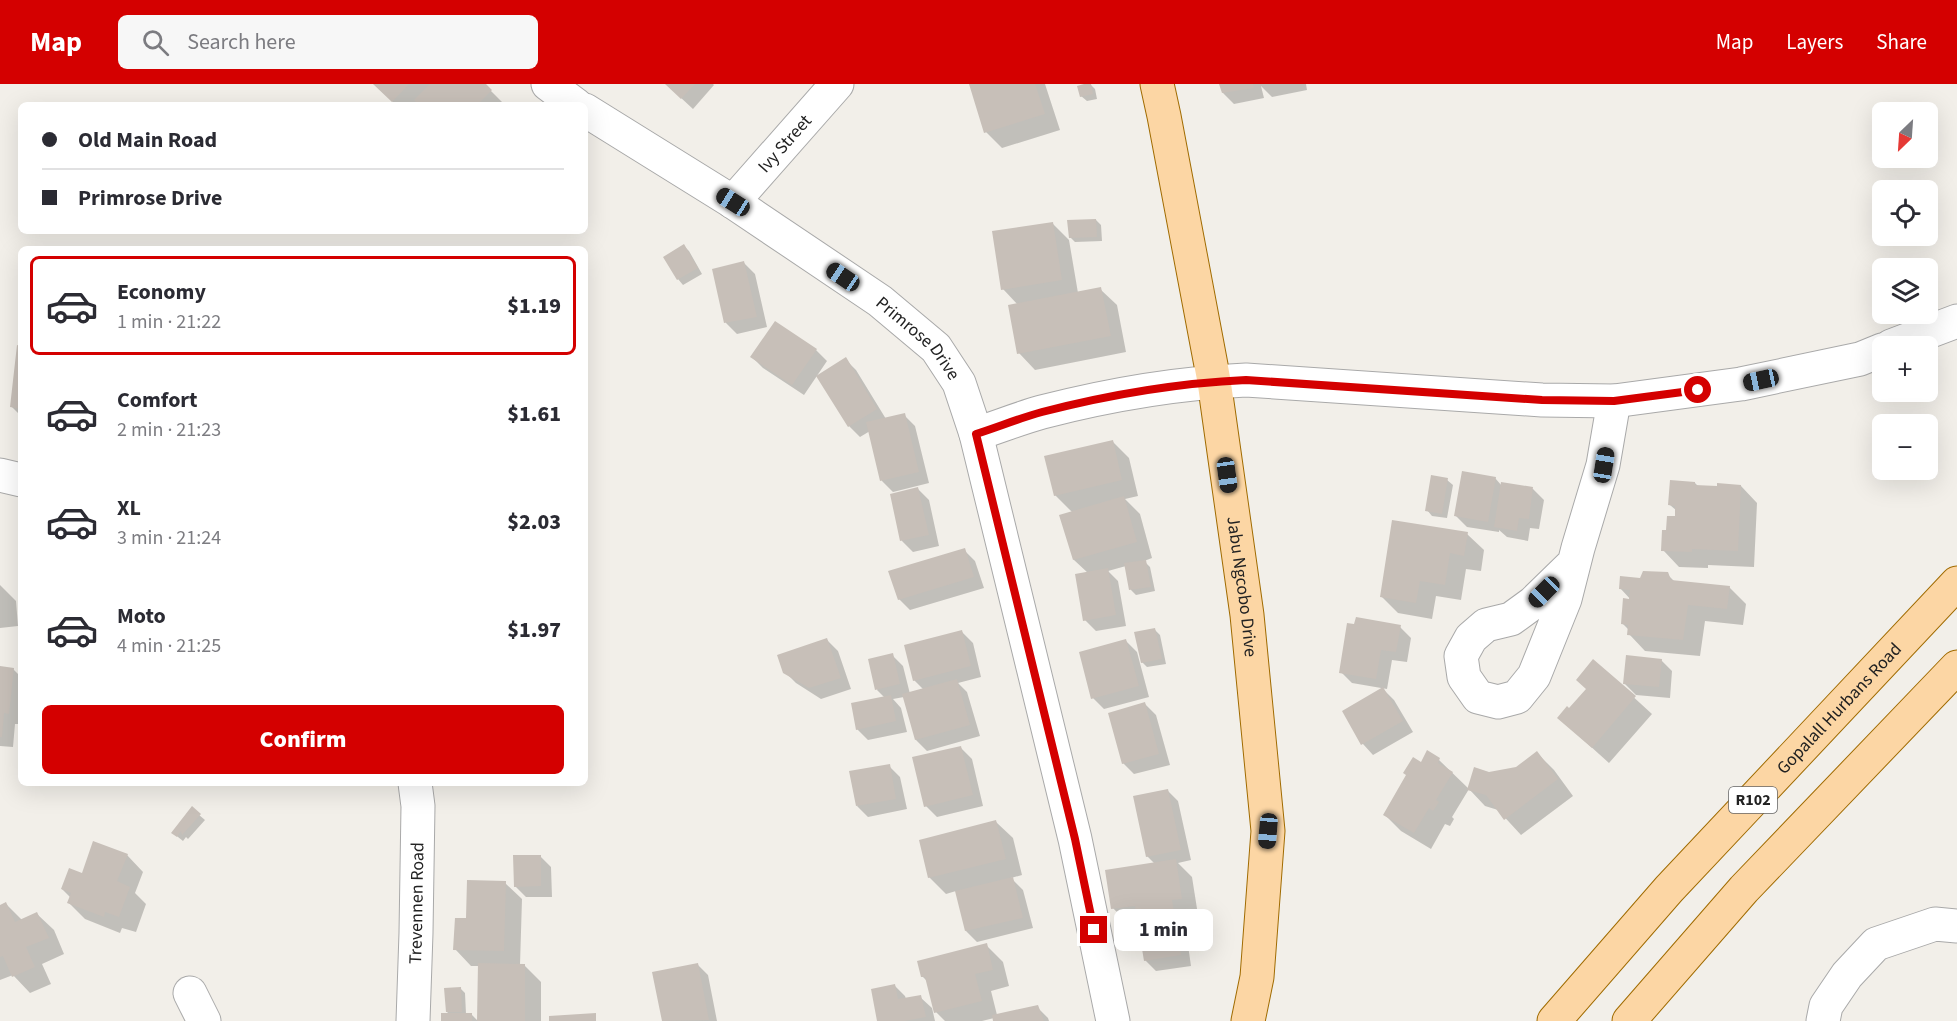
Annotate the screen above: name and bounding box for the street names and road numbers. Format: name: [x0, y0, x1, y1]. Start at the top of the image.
street label: Ivy Street: [752, 109, 817, 178]
street label: Primrose Drive: [871, 290, 966, 385]
street label: Jabu Ngcobo Drive: [1221, 515, 1264, 658]
street label: Gopalall Hurbans Road: [1771, 637, 1907, 780]
road number: R102: [1729, 787, 1777, 813]
street label: Trevennen Road: [402, 842, 430, 964]

